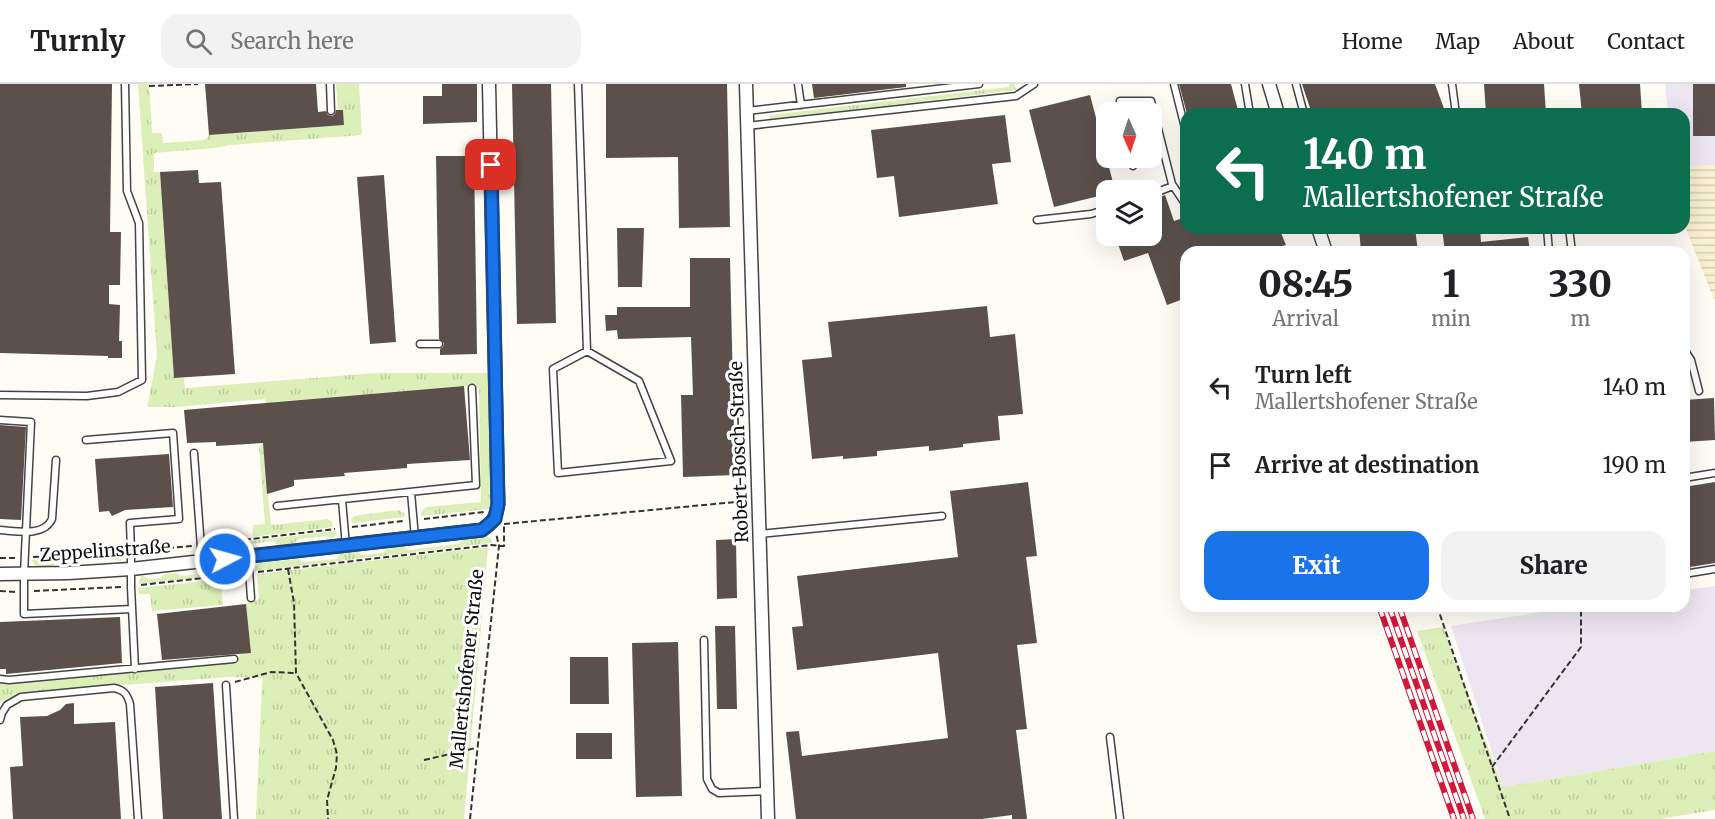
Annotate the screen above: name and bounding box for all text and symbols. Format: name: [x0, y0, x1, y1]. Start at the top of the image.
search box: [161, 14, 581, 68]
text: Turnly: [30, 23, 125, 59]
icon: search: [182, 25, 215, 58]
text: Search here: [230, 27, 354, 55]
text: Home: [1342, 28, 1402, 55]
text: Map: [1435, 28, 1480, 55]
text: About: [1513, 28, 1574, 55]
text: Contact: [1607, 28, 1685, 55]
north arrow: [1096, 102, 1162, 168]
map controls: [1096, 102, 1162, 246]
text: 140 m: [1303, 128, 1426, 180]
icon: left: [1204, 132, 1282, 210]
pin: [465, 139, 516, 190]
icon: arrive: [474, 148, 507, 181]
button: layers: [1096, 180, 1162, 246]
text: Mallertshofener Straße: [1303, 180, 1604, 214]
text: 08:45: [1258, 262, 1353, 307]
text: 1: [1443, 262, 1459, 307]
text: 330: [1549, 262, 1612, 307]
text: Arrival: [1272, 306, 1339, 331]
text: min: [1431, 306, 1471, 331]
text: m: [1570, 306, 1590, 331]
street label: Robert-Bosch-Straße: [724, 361, 753, 543]
text: Turn left: [1255, 361, 1352, 389]
icon: left: [1204, 371, 1237, 404]
text: 140 m: [1603, 373, 1666, 401]
text: Mallertshofener Straße: [1255, 389, 1478, 414]
icon: arrive: [1204, 449, 1237, 482]
text: Arrive at destination: [1255, 451, 1479, 479]
text: 190 m: [1603, 451, 1666, 479]
position arrow: [193, 527, 257, 591]
button: Exit: [1204, 531, 1429, 600]
button: Share: [1441, 531, 1666, 600]
street label: Zeppelinstraße: [39, 534, 171, 567]
street label: Mallertshofener Straße: [445, 568, 488, 770]

